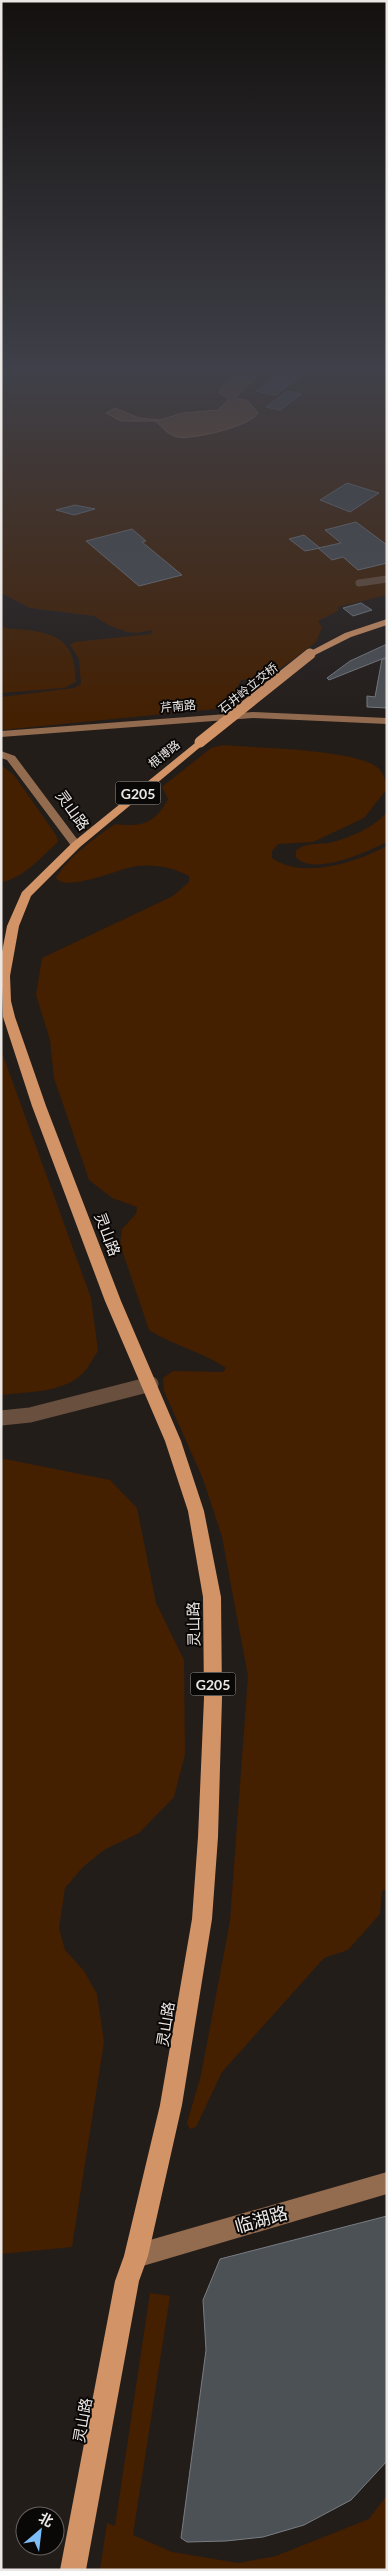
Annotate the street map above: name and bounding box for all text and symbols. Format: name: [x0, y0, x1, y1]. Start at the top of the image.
street label: 石井岭立交桥: [215, 660, 281, 716]
street label: 芹南路: [159, 697, 197, 715]
street label: 根博路: [145, 737, 183, 771]
road number: G205: [116, 781, 160, 804]
street label: 灵山路: [52, 787, 94, 833]
street label: 灵山路: [92, 1210, 124, 1258]
street label: 灵山路: [184, 1601, 202, 1647]
road number: G205: [190, 1672, 236, 1696]
street label: 灵山路: [153, 2000, 177, 2048]
street label: 临湖路: [232, 2201, 290, 2237]
street label: 灵山路: [69, 2396, 95, 2444]
north arrow: [15, 2506, 65, 2556]
text: 北: [36, 2508, 57, 2530]

